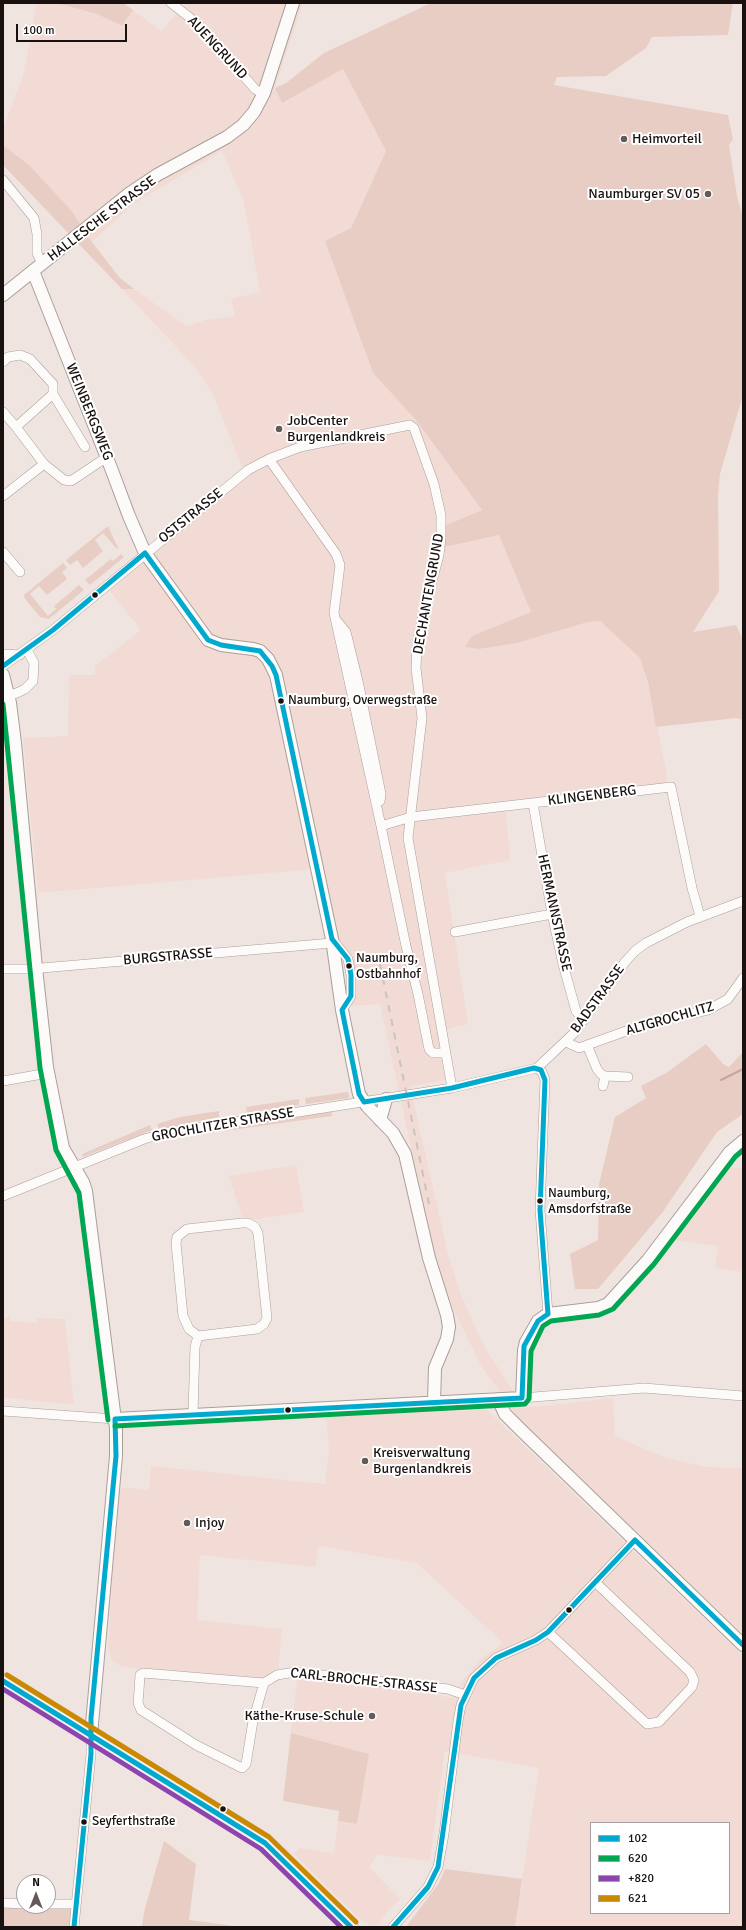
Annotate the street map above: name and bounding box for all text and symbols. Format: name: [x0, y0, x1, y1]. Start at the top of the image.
street label: AUENGRUND: [183, 13, 251, 83]
scale bar: [18, 16, 129, 42]
text: 100 m: [23, 23, 55, 38]
place label: Heimvorteil: [632, 131, 702, 147]
marker: Heimvorteil: [619, 134, 629, 144]
street label: HALLESCHE STRASSE: [44, 173, 160, 265]
place label: Naumburger SV 05: [588, 186, 700, 202]
marker: Naumburger SV 05: [703, 189, 713, 199]
street label: WEINBERGSWEG: [62, 361, 116, 463]
place label: JobCenter Burgenlandkreis: [287, 413, 385, 446]
marker: JobCenter Burgenlandkreis: [274, 424, 284, 434]
street label: OSTSTRASSE: [155, 485, 227, 547]
street label: DECHANTENGRUND: [410, 532, 448, 656]
unlabelled marker: [90, 590, 100, 600]
place label: Naumburg, Overwegstraße: [288, 693, 437, 709]
marker: Naumburg, Overwegstraße: [276, 696, 286, 706]
street label: KLINGENBERG: [547, 782, 637, 810]
street label: HERMANNSTRASSE: [533, 853, 575, 973]
street label: BURGSTRASSE: [123, 945, 213, 969]
place label: Naumburg, Ostbahnhof: [356, 951, 421, 982]
marker: Naumburg, Ostbahnhof: [344, 961, 354, 971]
street label: BADSTRASSE: [567, 961, 629, 1037]
street label: ALTGROCHLITZ: [624, 998, 716, 1040]
street label: GROCHLITZER STRASSE: [150, 1104, 296, 1146]
place label: Naumburg, Amsdorfstraße: [548, 1186, 631, 1217]
marker: Naumburg, Amsdorfstraße: [535, 1196, 545, 1206]
unlabelled marker: [283, 1405, 293, 1415]
place label: Kreisverwaltung Burgenlandkreis: [373, 1445, 471, 1478]
marker: Kreisverwaltung Burgenlandkreis: [360, 1456, 370, 1466]
place label: Injoy: [195, 1515, 224, 1531]
marker: Injoy: [182, 1518, 192, 1528]
unlabelled marker: [564, 1605, 574, 1615]
street label: CARL-BROCHE-STRASSE: [290, 1665, 438, 1697]
place label: Käthe-Kruse-Schule: [244, 1708, 364, 1724]
marker: Käthe-Kruse-Schule: [367, 1711, 377, 1721]
unlabelled marker: [218, 1804, 228, 1814]
place label: Seyferthstraße: [92, 1814, 175, 1830]
marker: Seyferthstraße: [79, 1817, 89, 1827]
legend: [590, 1822, 730, 1914]
text: 102: [628, 1831, 647, 1846]
text: 620: [628, 1851, 647, 1866]
text: +820: [628, 1871, 654, 1886]
north arrow: [16, 1874, 56, 1914]
text: N: [32, 1876, 40, 1889]
text: 621: [628, 1891, 647, 1906]

